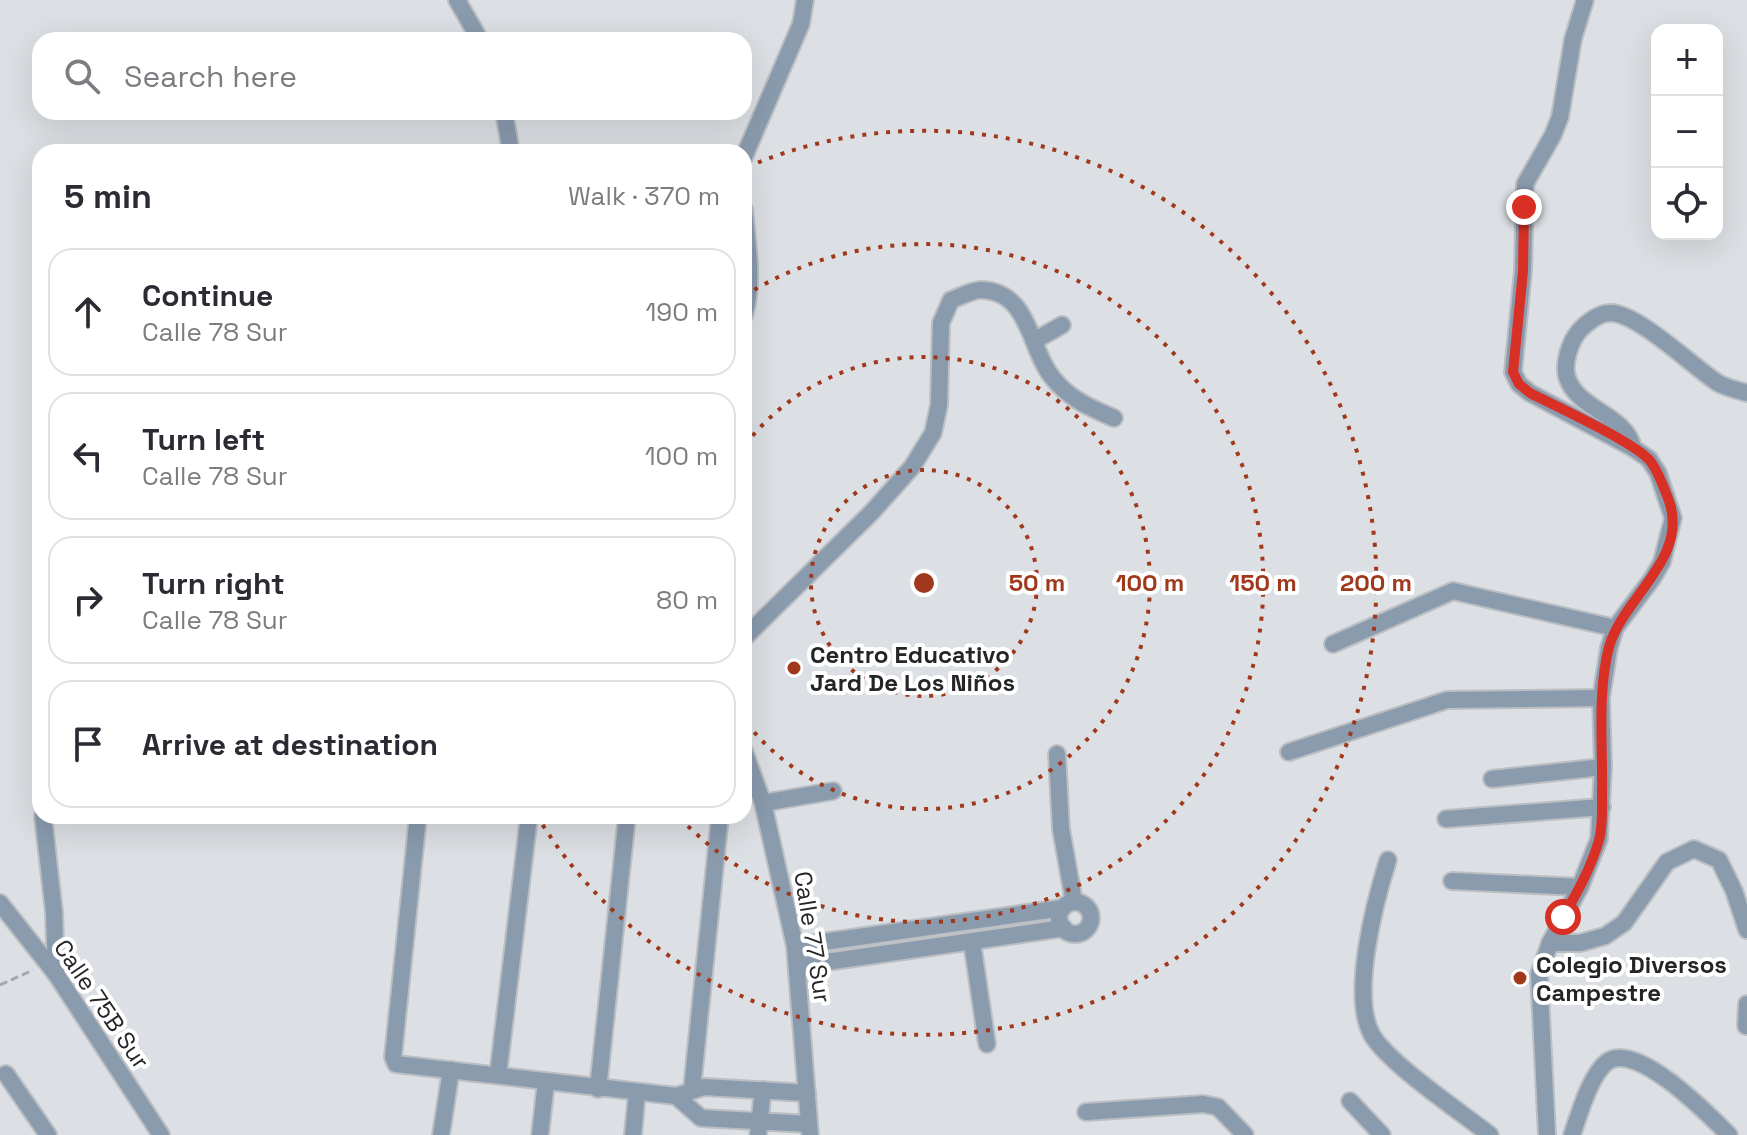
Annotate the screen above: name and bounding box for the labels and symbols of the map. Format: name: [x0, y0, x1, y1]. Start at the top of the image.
route end: [1506, 189, 1542, 225]
text: 50 m: [1009, 567, 1065, 598]
text: 100 m: [1116, 567, 1184, 598]
text: 150 m: [1229, 567, 1297, 598]
text: 200 m: [1340, 567, 1412, 598]
centre of rings: [910, 569, 938, 597]
place label: Centro Educativo Jard De Los Niños: [810, 639, 1015, 698]
marker: Centro Educativo Jard De Los Niños: [785, 659, 803, 677]
street label: Calle 77 Sur: [787, 869, 839, 1005]
route start: [1545, 899, 1581, 935]
street label: Calle 75B Sur: [47, 933, 157, 1075]
place label: Colegio Diversos Campestre: [1536, 949, 1727, 1008]
marker: Colegio Diversos Campestre: [1511, 969, 1529, 987]

